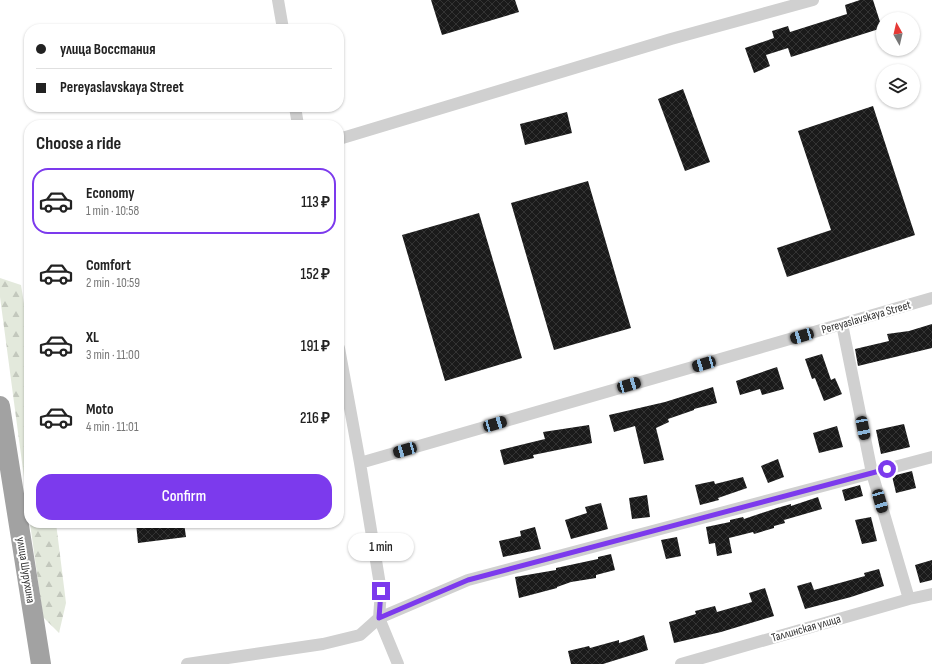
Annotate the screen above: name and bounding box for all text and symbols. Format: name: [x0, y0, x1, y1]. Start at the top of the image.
north arrow: [876, 12, 920, 56]
map controls: [876, 12, 920, 108]
text: улица Восстания: [60, 40, 155, 59]
button: layers: [876, 64, 920, 108]
text: Pereyaslavskaya Street: [60, 78, 184, 97]
text: Choose a ride: [36, 133, 121, 154]
icon: car: [38, 183, 74, 219]
text: Economy: [86, 184, 135, 203]
text: 113 ₽: [301, 193, 330, 212]
text: 1 min · 10:58: [86, 203, 139, 219]
icon: car: [38, 255, 74, 291]
text: Comfort: [86, 256, 131, 275]
text: 152 ₽: [301, 265, 330, 284]
text: 2 min · 10:59: [86, 275, 140, 291]
street label: Pereyaslavskaya Street: [820, 297, 913, 337]
icon: car: [38, 327, 74, 363]
car: [789, 327, 815, 345]
text: XL: [86, 328, 99, 347]
text: 191 ₽: [301, 337, 330, 356]
text: 3 min · 11:00: [86, 347, 140, 363]
car: [691, 355, 717, 373]
car: [616, 376, 642, 394]
icon: car: [38, 399, 74, 435]
text: Moto: [86, 400, 113, 419]
text: 216 ₽: [300, 409, 330, 428]
car: [482, 415, 508, 433]
car: [855, 415, 871, 441]
text: 4 min · 11:01: [86, 419, 138, 435]
car: [392, 441, 418, 459]
route start: [878, 460, 896, 478]
button: Confirm: [36, 474, 332, 520]
car: [871, 488, 889, 514]
callout: 1 min: [348, 533, 414, 561]
street label: улица Шурухина: [13, 536, 38, 605]
text: 1 min: [369, 539, 393, 555]
route end: [372, 582, 390, 600]
street label: Таллинская улица: [770, 611, 843, 646]

